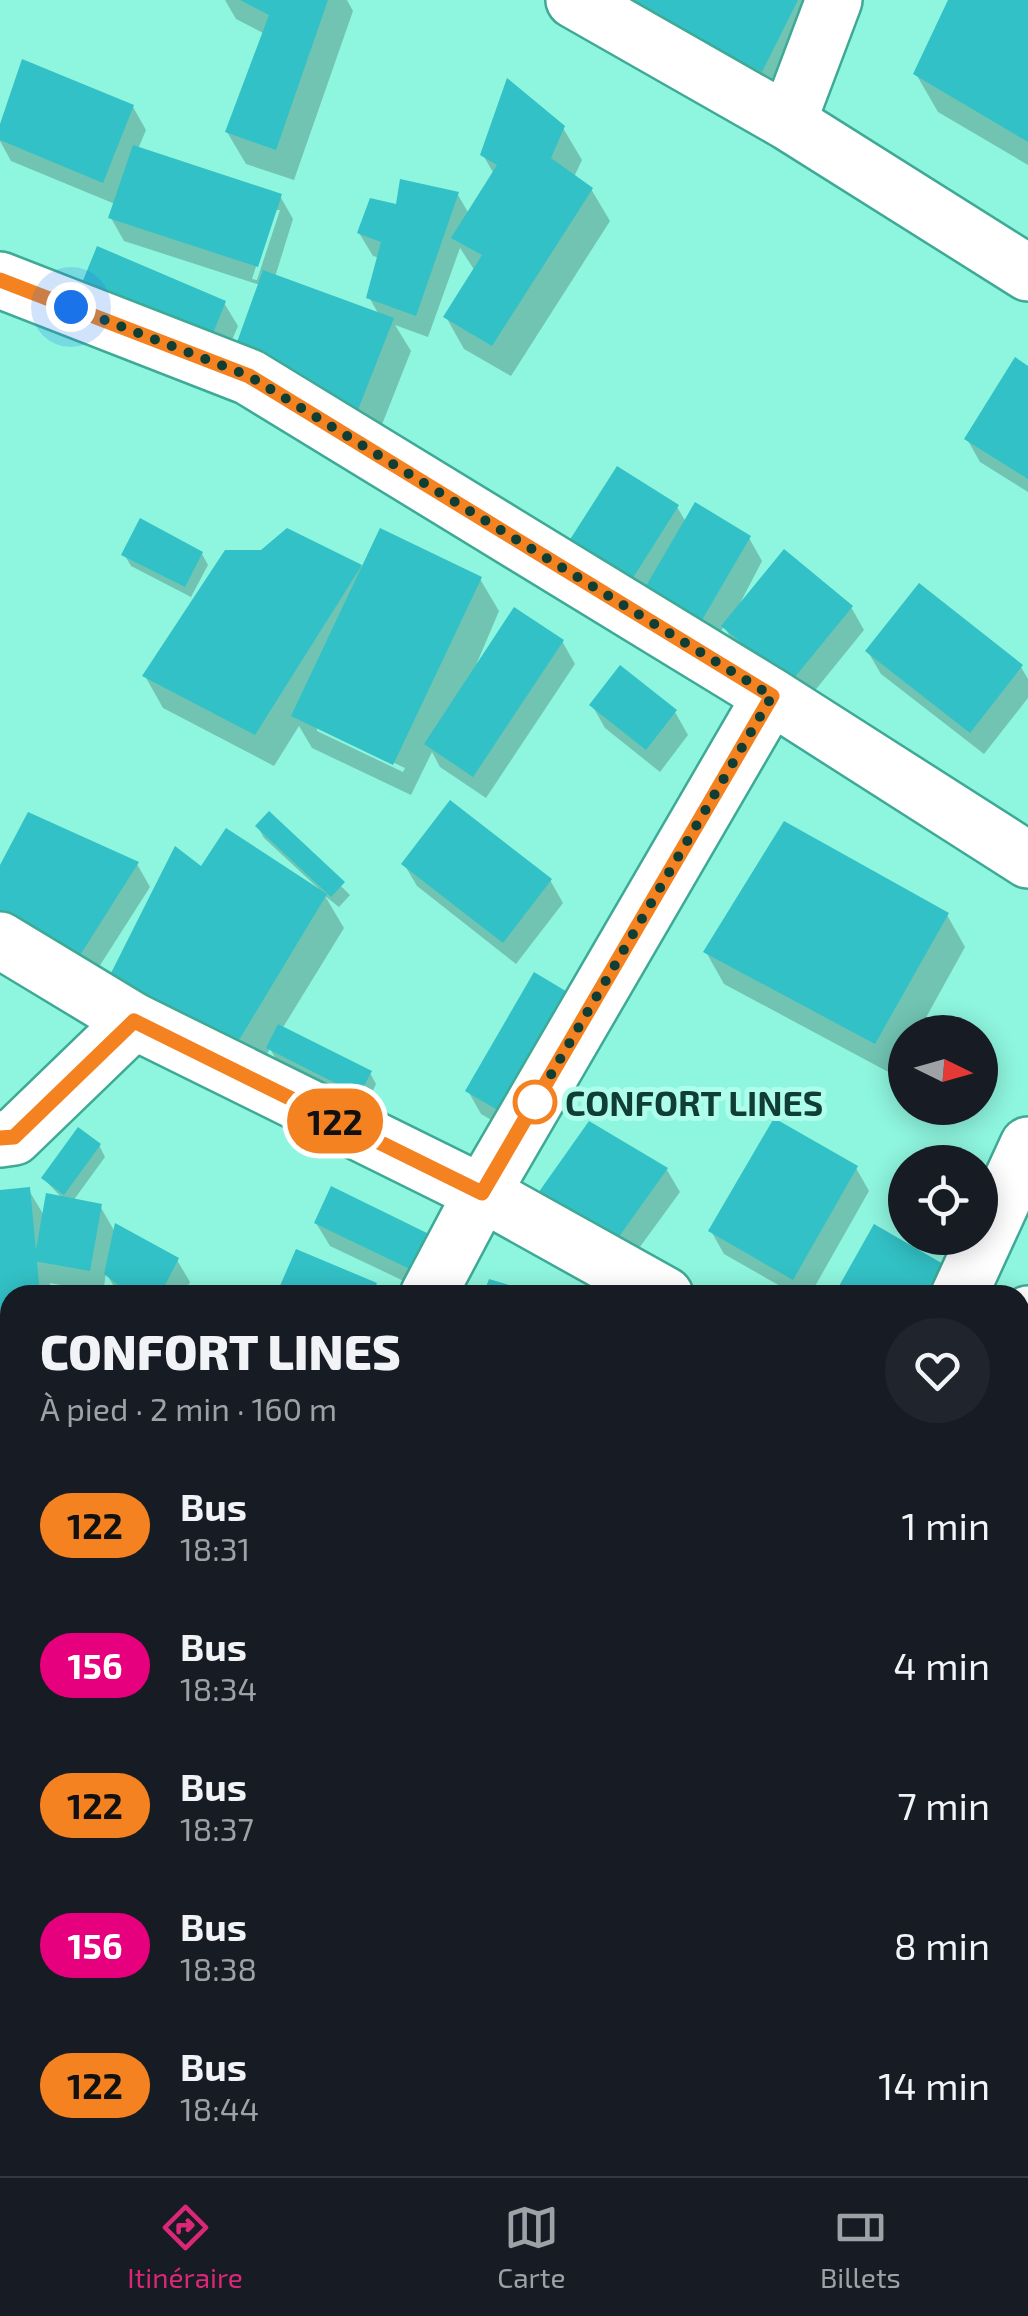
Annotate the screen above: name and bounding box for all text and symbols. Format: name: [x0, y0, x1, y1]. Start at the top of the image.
your location: [46, 282, 96, 332]
north arrow: [888, 1015, 998, 1125]
map controls: [888, 1015, 998, 1255]
marker: CONFORT LINES: [514, 1081, 556, 1123]
place label: CONFORT LINES: [565, 1081, 823, 1123]
line badge: 122: [278, 1088, 392, 1154]
text: 122: [307, 1100, 363, 1142]
button: locate: [888, 1145, 998, 1255]
button: heart: [885, 1318, 990, 1423]
text: CONFORT LINES: [40, 1322, 401, 1380]
text: À pied · 2 min · 160 m: [40, 1389, 337, 1427]
text: Bus: [180, 1483, 247, 1529]
text: 1 min: [902, 1502, 990, 1548]
text: 122: [67, 1504, 123, 1546]
text: 18:31: [180, 1529, 250, 1567]
text: Bus: [180, 1623, 247, 1669]
text: 4 min: [893, 1642, 990, 1688]
text: 156: [67, 1644, 123, 1686]
text: 18:34: [180, 1669, 257, 1707]
text: Bus: [180, 1763, 247, 1809]
text: 7 min: [897, 1782, 990, 1828]
text: 122: [67, 1784, 123, 1826]
text: 18:37: [180, 1809, 254, 1847]
text: Bus: [180, 1903, 247, 1949]
text: 8 min: [894, 1922, 990, 1968]
text: 156: [67, 1924, 123, 1966]
text: 18:38: [180, 1949, 257, 1987]
text: Bus: [180, 2043, 247, 2089]
text: 14 min: [878, 2062, 990, 2108]
text: 122: [67, 2064, 123, 2106]
text: 18:44: [180, 2089, 259, 2127]
tab: Itinéraire: [127, 2200, 243, 2294]
tab: Carte: [497, 2200, 566, 2294]
tab: Billets: [820, 2200, 901, 2294]

